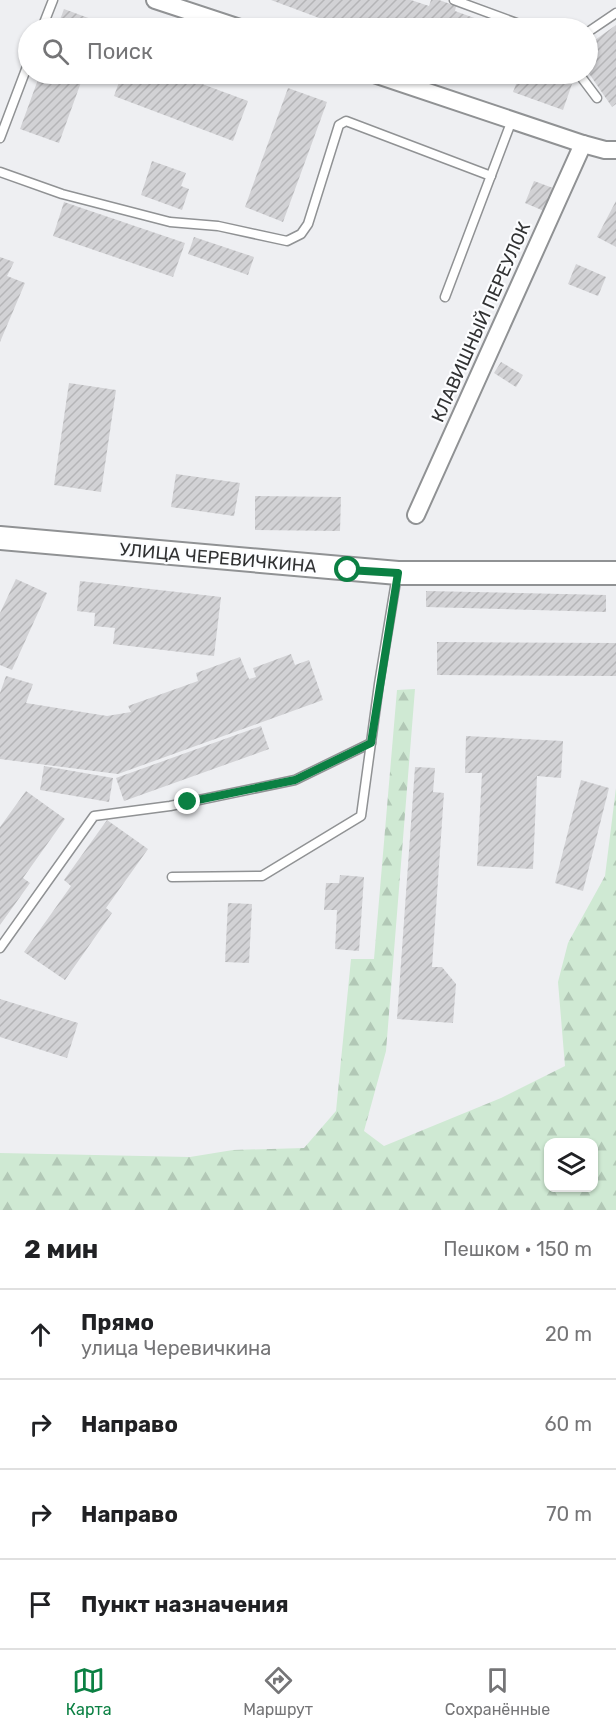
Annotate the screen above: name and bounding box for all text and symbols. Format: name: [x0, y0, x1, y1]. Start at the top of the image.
search box: [18, 18, 598, 84]
icon: search: [39, 35, 72, 68]
text: Поиск: [87, 38, 153, 65]
street label: КЛАВИШНЫЙ ПЕРЕУЛОК: [427, 218, 535, 426]
street label: УЛИЦА ЧЕРЕВИЧКИНА: [118, 538, 318, 578]
route start: [334, 556, 360, 582]
route end: [174, 788, 200, 814]
map controls: [544, 1138, 598, 1192]
button: layers: [544, 1138, 598, 1192]
text: 2 мин: [24, 1234, 98, 1265]
text: Пешком · 150 m: [443, 1237, 592, 1261]
text: Прямо: [81, 1309, 154, 1336]
icon: ahead: [24, 1318, 57, 1351]
text: 20 m: [545, 1322, 592, 1346]
text: улица Черевичкина: [81, 1336, 271, 1360]
icon: right: [24, 1408, 57, 1441]
text: Направо: [81, 1411, 178, 1438]
text: 60 m: [545, 1412, 592, 1436]
icon: right: [24, 1498, 57, 1531]
text: Направо: [81, 1501, 178, 1528]
text: 70 m: [546, 1502, 592, 1526]
icon: arrive: [24, 1588, 57, 1621]
text: Пункт назначения: [81, 1591, 289, 1618]
tab: Карта: [66, 1664, 112, 1719]
tab: Маршрут: [243, 1664, 313, 1719]
tab: Сохранённые: [445, 1664, 550, 1719]

